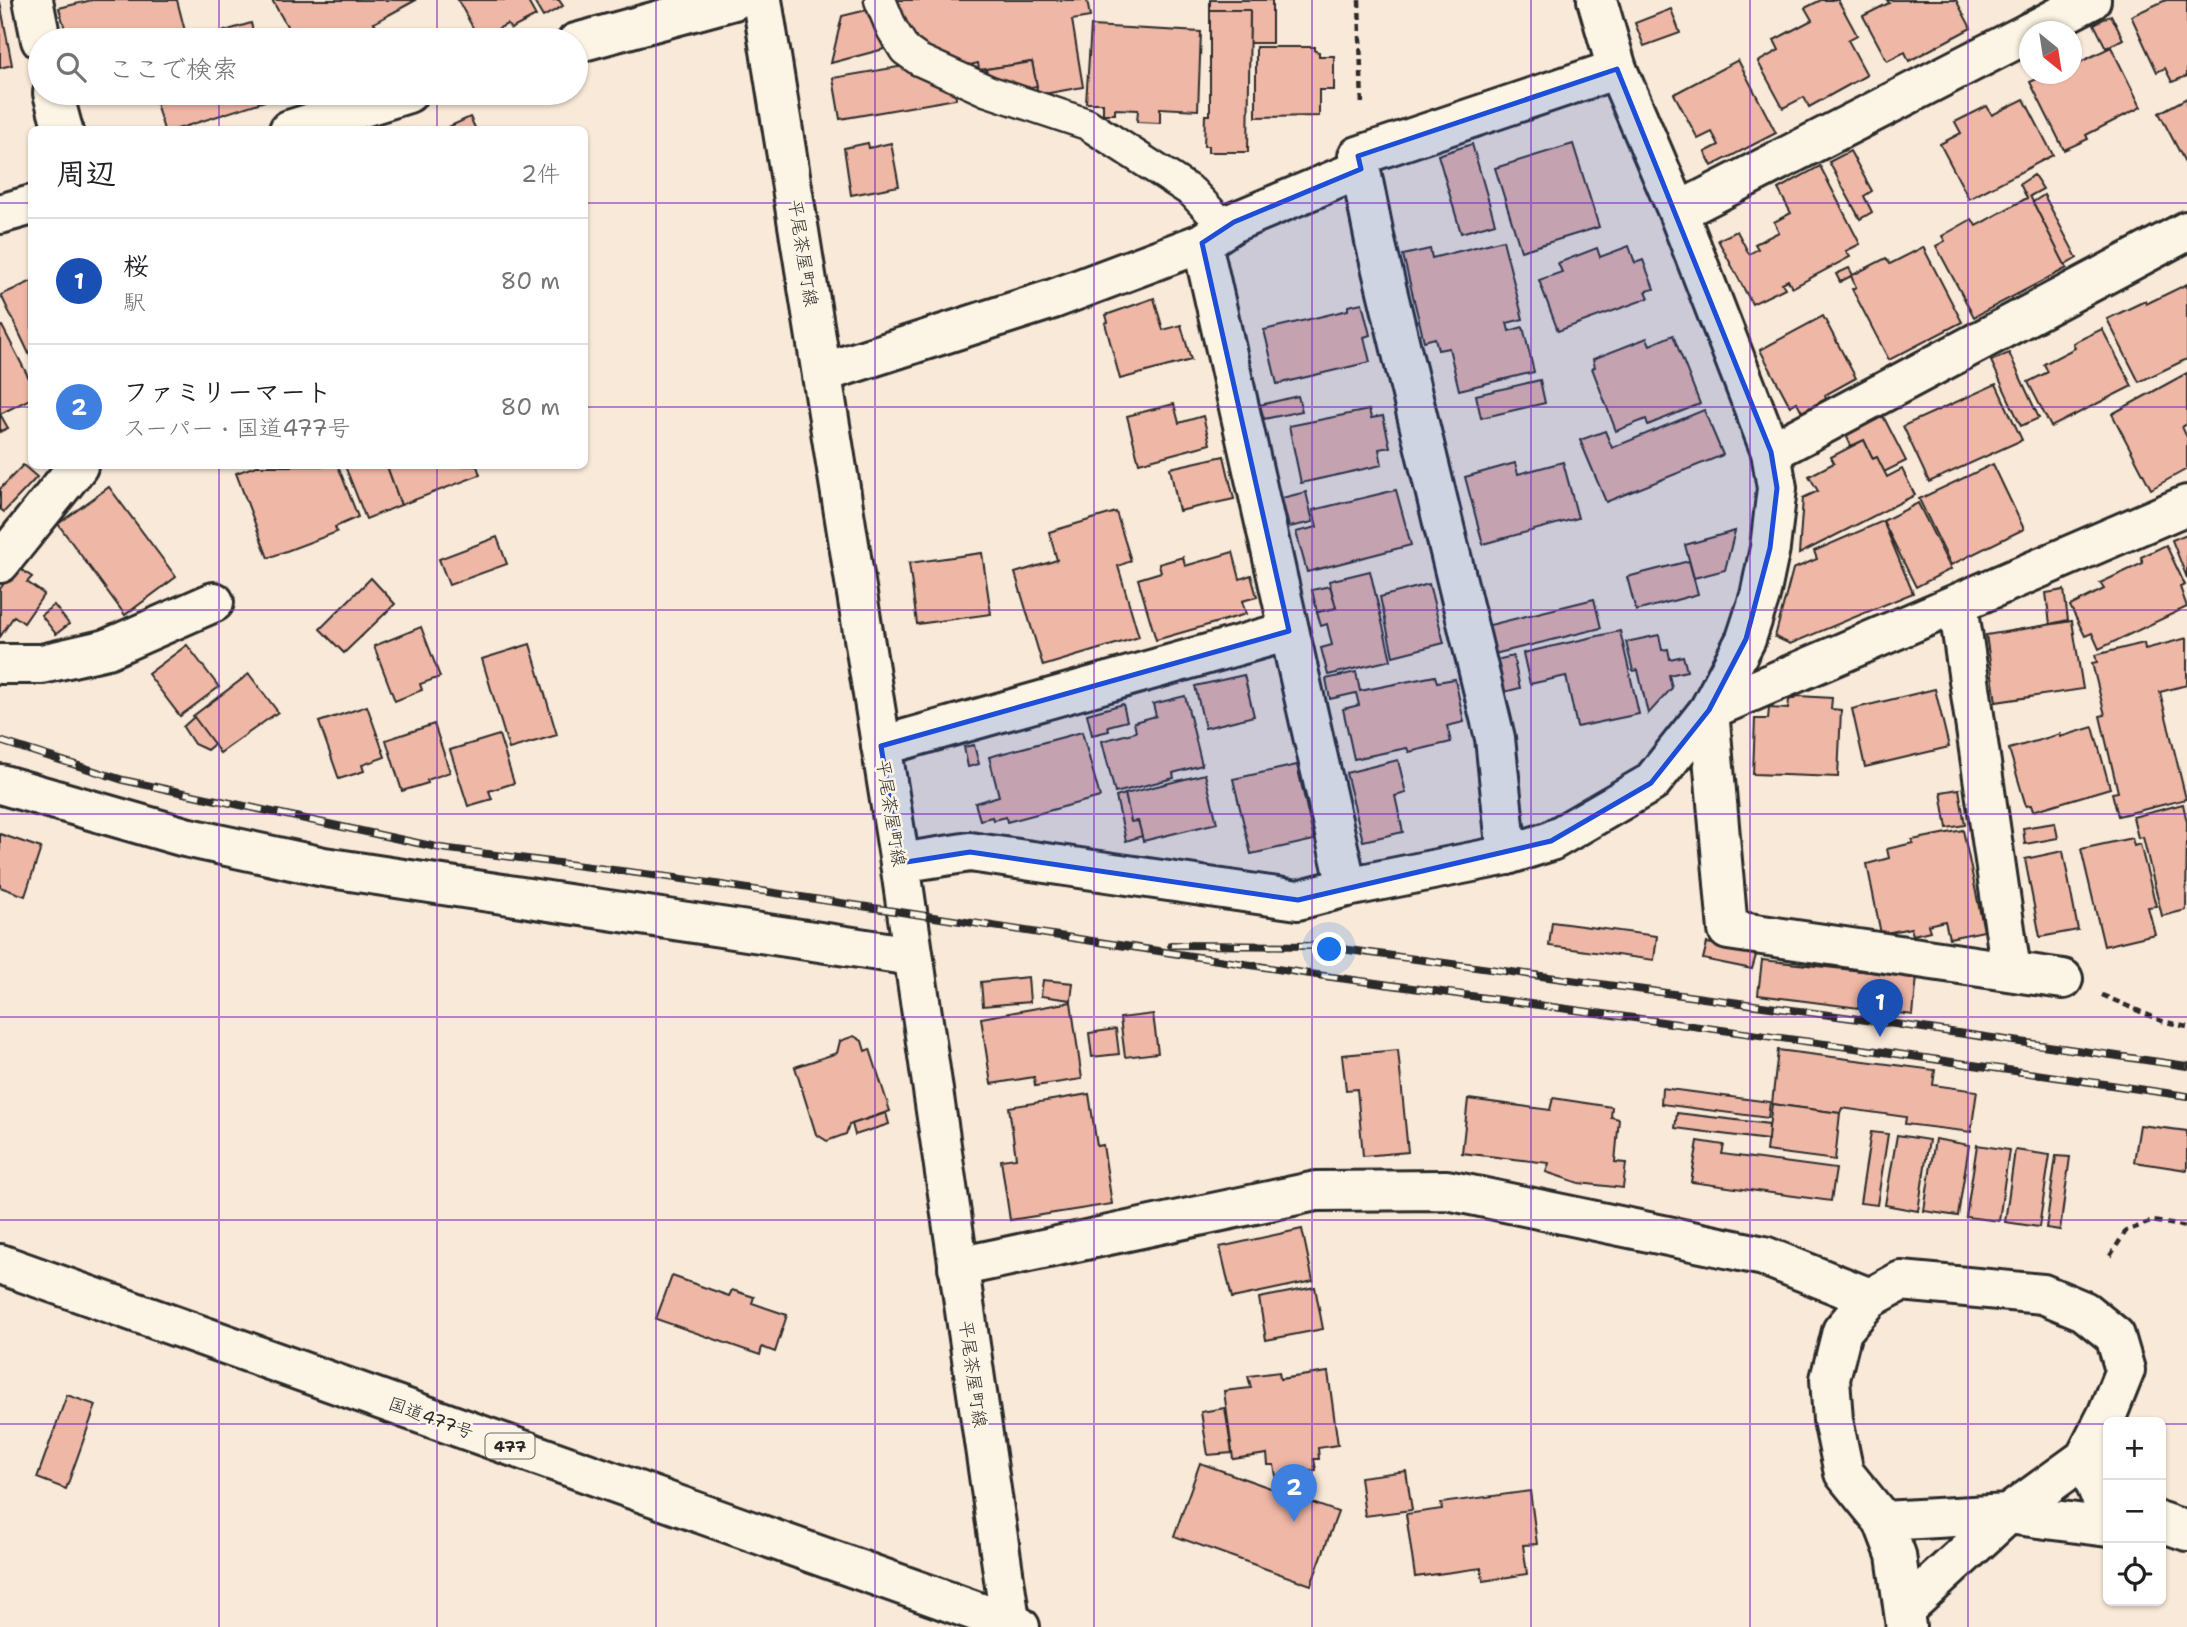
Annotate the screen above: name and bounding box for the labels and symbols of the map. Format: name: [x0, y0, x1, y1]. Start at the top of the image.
north arrow: [2019, 21, 2082, 84]
street label: 平尾茶屋町線: [783, 198, 823, 308]
street label: 平尾茶屋町線: [871, 758, 911, 868]
your location: [1312, 932, 1346, 966]
pin: 1: [1857, 979, 1903, 1037]
street label: 平尾茶屋町線: [954, 1319, 992, 1429]
street label: 国道477号: [385, 1391, 477, 1445]
road number: 477: [486, 1434, 534, 1458]
pin: 2: [1271, 1464, 1317, 1522]

